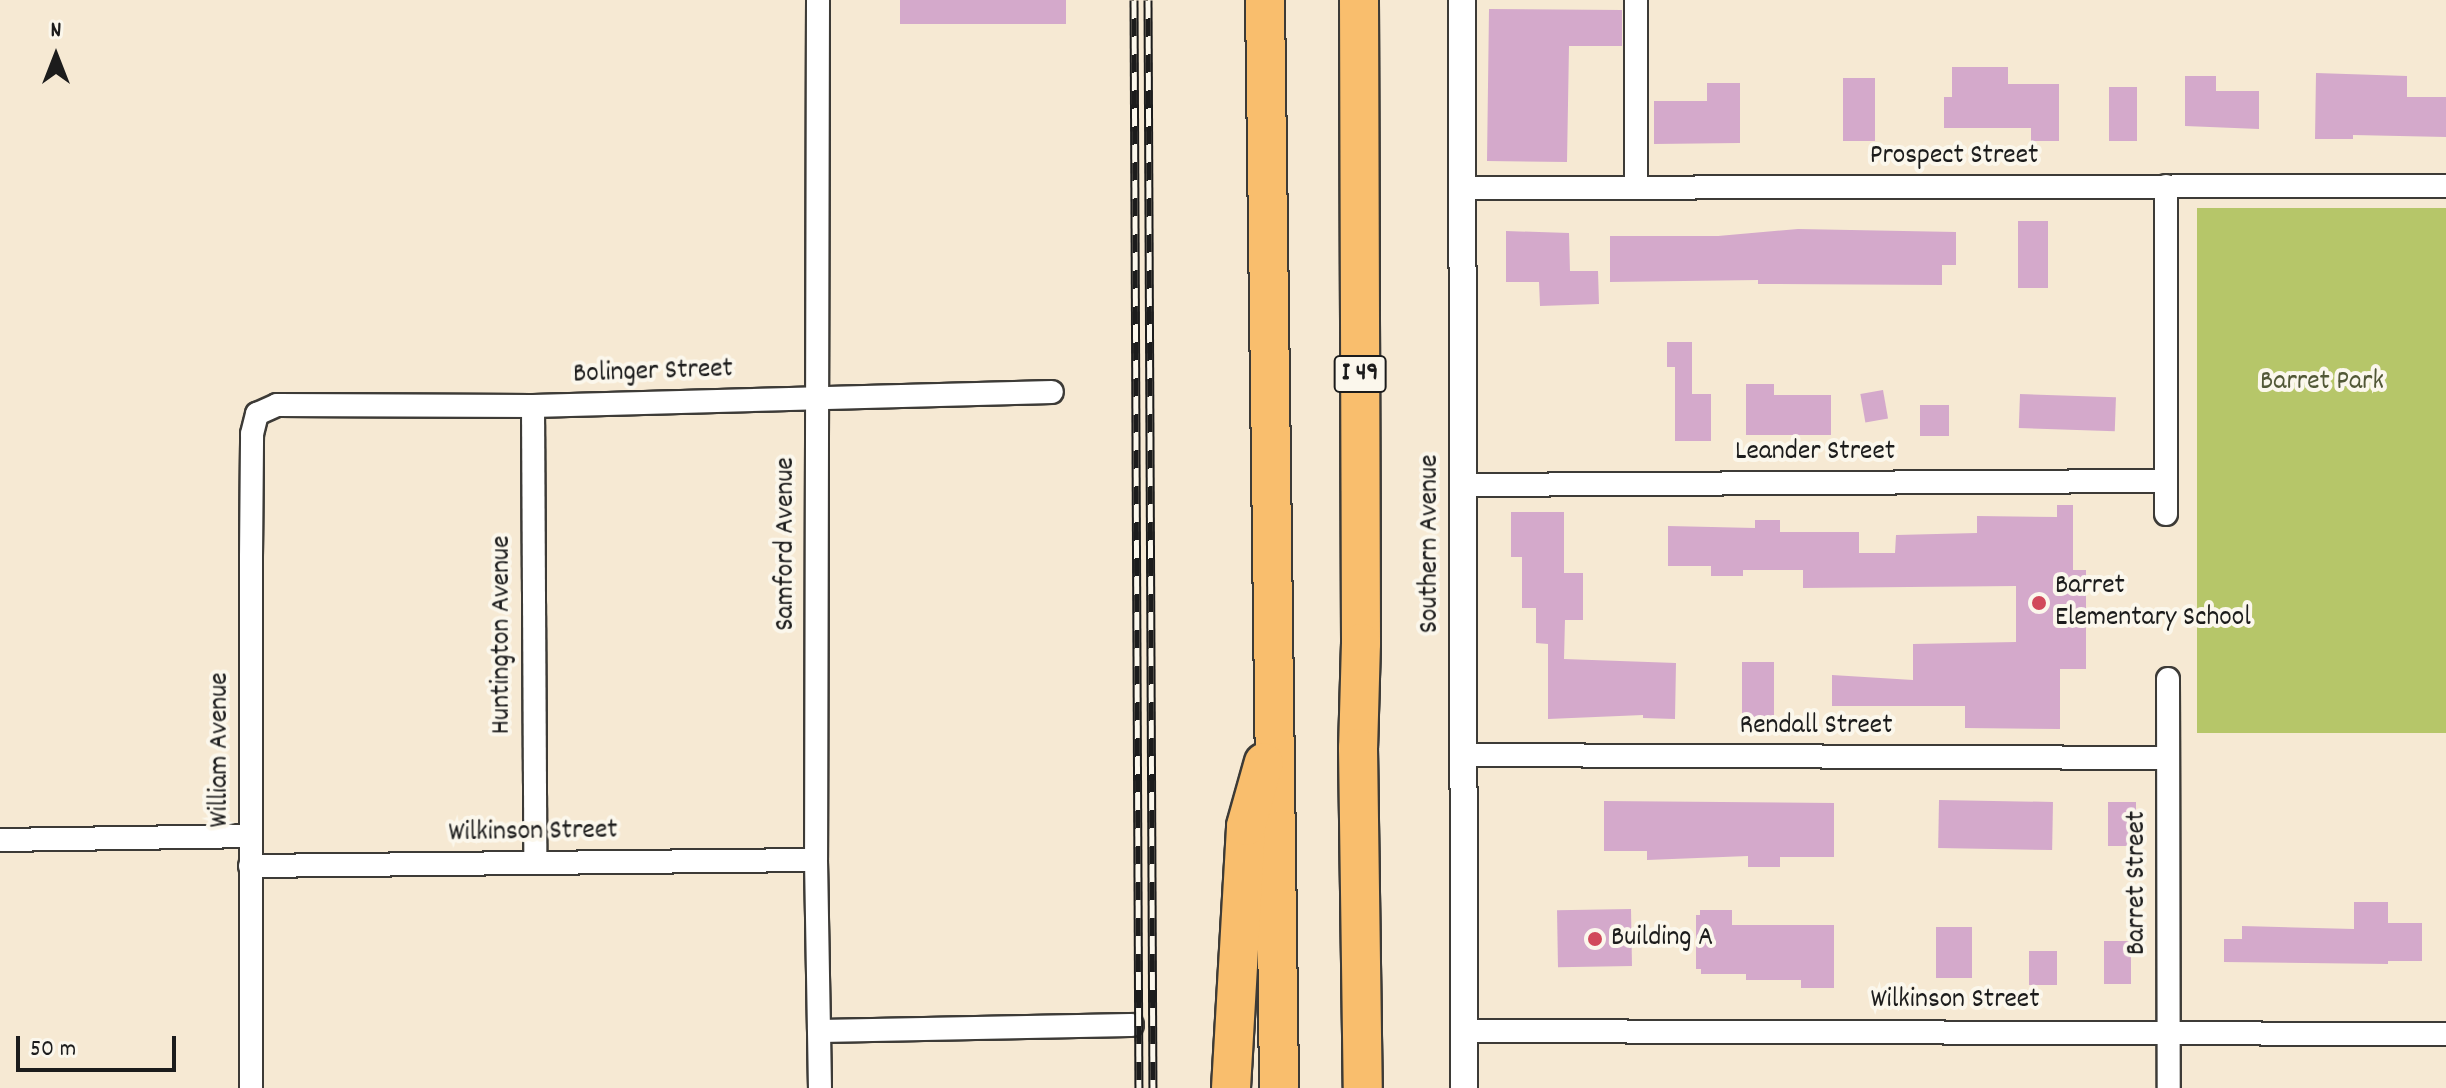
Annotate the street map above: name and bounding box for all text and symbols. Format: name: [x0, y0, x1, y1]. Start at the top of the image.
north arrow: [16, 16, 96, 96]
text: N: [51, 16, 61, 47]
street label: Prospect Street: [1870, 140, 2038, 174]
road number: I 49: [1332, 352, 1388, 396]
street label: Bolinger Street: [573, 353, 733, 393]
park label: Barret Park: [2260, 366, 2384, 400]
street label: Leander Street: [1735, 436, 1895, 470]
street label: Southern Avenue: [1414, 455, 1448, 633]
street label: Samford Avenue: [770, 457, 804, 631]
street label: Huntington Avenue: [486, 536, 520, 734]
place label: Barret Elementary School: [2055, 570, 2251, 636]
marker: Barret Elementary School: [2030, 594, 2048, 612]
street label: William Avenue: [204, 672, 238, 828]
street label: Rendall Street: [1740, 710, 1892, 744]
street label: Barret Street: [2121, 811, 2155, 955]
street label: Wilkinson Street: [448, 815, 618, 851]
place label: Building A: [1611, 922, 1713, 956]
marker: Building A: [1586, 930, 1604, 948]
street label: Wilkinson Street: [1870, 984, 2040, 1018]
scale bar: [20, 1020, 180, 1070]
text: 50 m: [30, 1033, 76, 1067]

